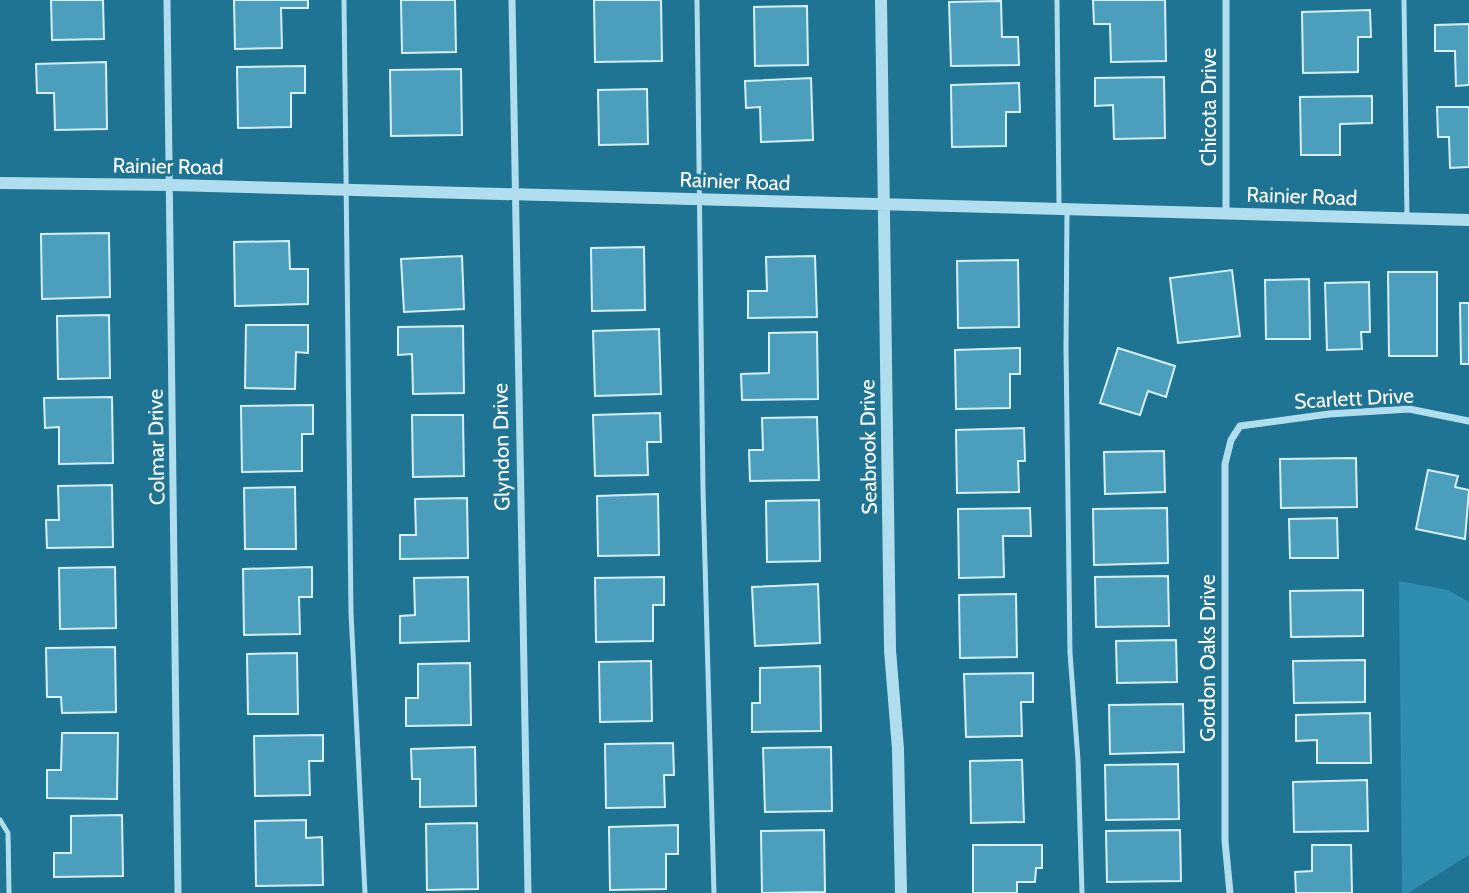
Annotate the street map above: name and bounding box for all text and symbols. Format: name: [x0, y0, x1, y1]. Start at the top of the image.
street label: Chicota Drive: [1196, 47, 1221, 166]
street label: Rainier Road: [112, 153, 224, 179]
street label: Rainier Road: [679, 167, 791, 195]
street label: Rainier Road: [1246, 182, 1358, 210]
street label: Seabrook Drive: [854, 379, 882, 515]
street label: Scarlett Drive: [1293, 382, 1415, 414]
street label: Glyndon Drive: [487, 383, 515, 511]
street label: Colmar Drive: [142, 388, 170, 505]
street label: Gordon Oaks Drive: [1195, 574, 1220, 742]

